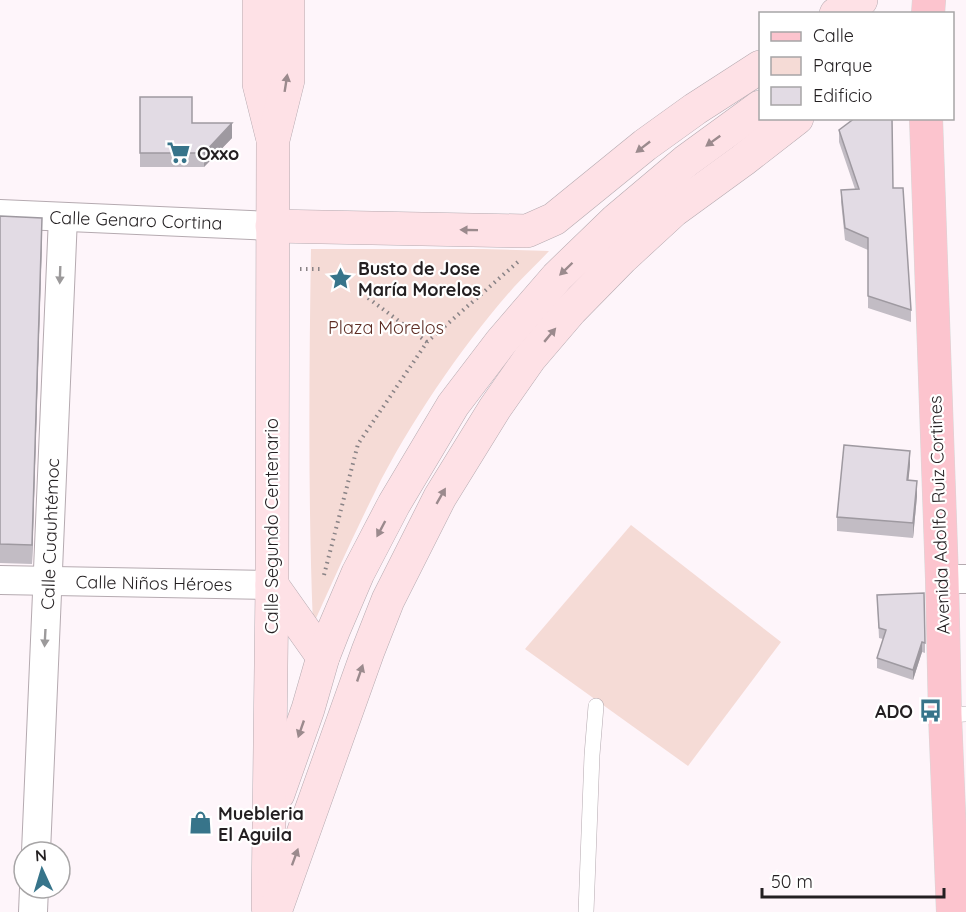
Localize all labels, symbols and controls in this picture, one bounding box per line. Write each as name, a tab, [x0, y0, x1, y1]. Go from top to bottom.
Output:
legend	[759, 12, 954, 120]
text: Calle	[813, 24, 854, 47]
text: Parque	[813, 54, 872, 77]
one-way arrow	[282, 74, 291, 93]
text: Edificio	[813, 84, 872, 107]
one-way arrow	[706, 135, 721, 147]
supermarket icon: Oxxo	[166, 140, 192, 166]
one-way arrow	[635, 141, 651, 153]
place label: Oxxo	[197, 142, 239, 165]
street label: Calle Genaro Cortina	[49, 205, 223, 235]
one-way arrow	[459, 225, 478, 234]
place label: Busto de Jose María Morelos	[358, 257, 481, 301]
one-way arrow	[559, 261, 573, 275]
place icon: Busto de Jose María Morelos	[327, 265, 353, 291]
one-way arrow	[56, 266, 65, 285]
park label: Plaza Morelos	[328, 316, 444, 339]
one-way arrow	[543, 328, 556, 343]
street label: Avenida Adolfo Ruiz Cortines	[923, 395, 955, 635]
street label: Calle Segundo Centenario	[260, 418, 283, 634]
street label: Calle Cuauhtémoc	[36, 458, 64, 610]
one-way arrow	[436, 487, 446, 504]
one-way arrow	[376, 521, 386, 538]
street label: Calle Niños Héroes	[76, 570, 232, 596]
one-way arrow	[41, 628, 50, 647]
one-way arrow	[356, 664, 366, 682]
bus stop icon: ADO	[918, 698, 944, 724]
place label: ADO	[875, 700, 913, 723]
one-way arrow	[295, 721, 305, 739]
place label: Muebleria El Aguila	[218, 802, 304, 846]
shop icon: Muebleria El Aguila	[187, 810, 213, 836]
north arrow	[12, 840, 72, 900]
text: N	[34, 845, 48, 865]
one-way arrow	[291, 848, 300, 866]
scale bar	[762, 861, 944, 899]
text: 50 m	[771, 870, 813, 893]

